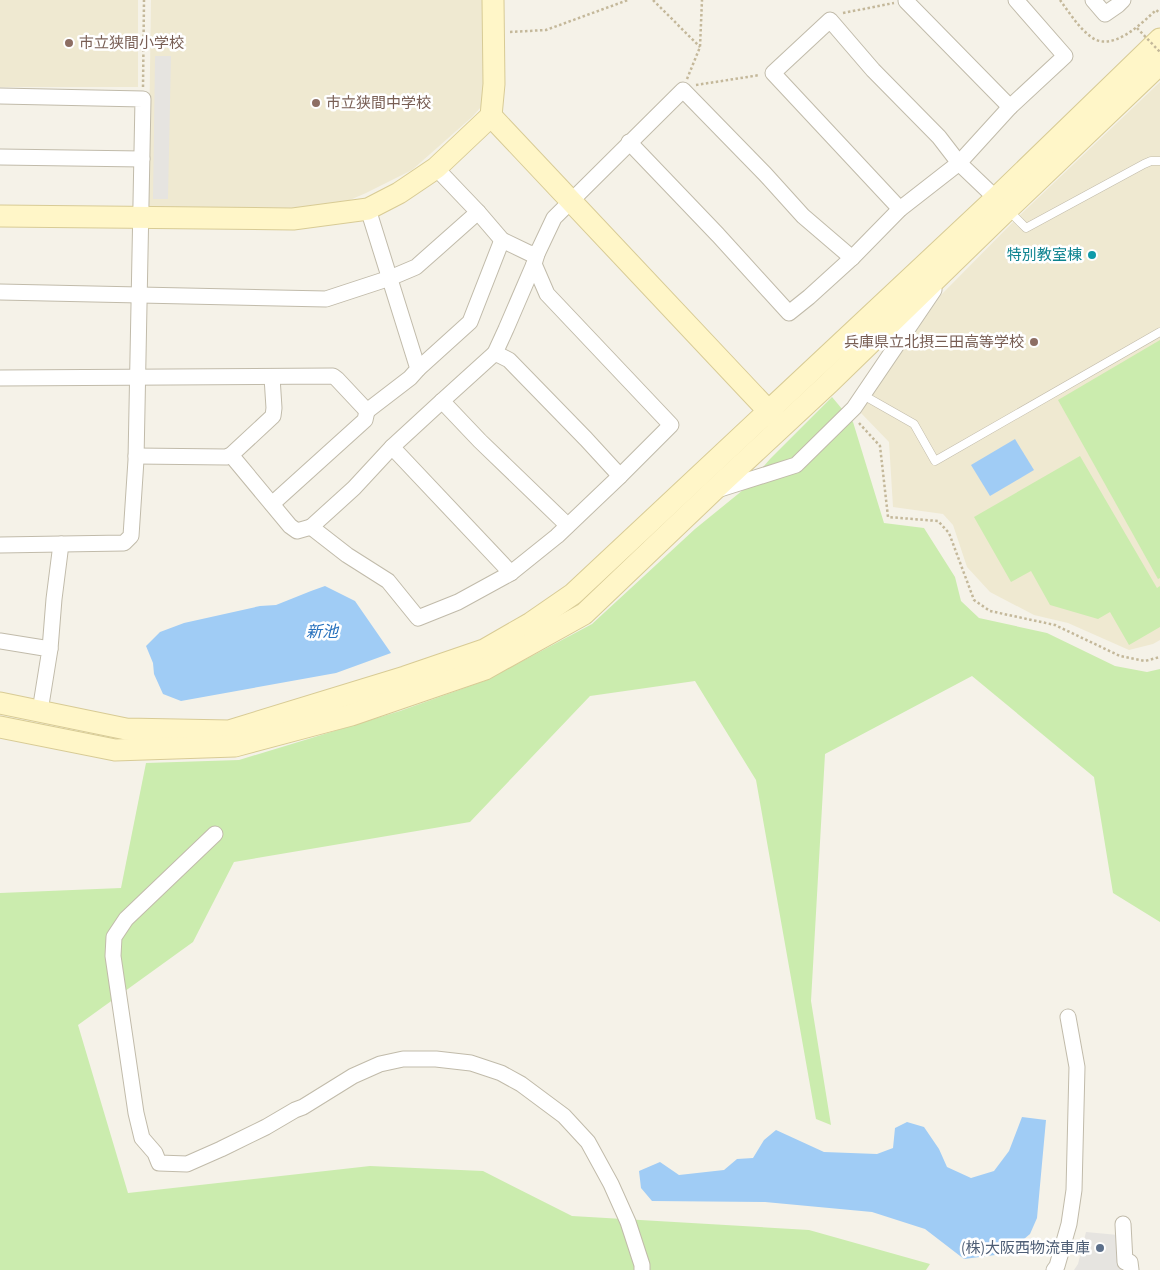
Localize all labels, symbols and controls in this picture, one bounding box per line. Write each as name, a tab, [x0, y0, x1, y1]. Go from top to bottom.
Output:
place label: 市立狭間小学校	[79, 33, 184, 54]
marker: 市立狭間小学校	[63, 37, 75, 49]
place label: 市立狭間中学校	[326, 93, 431, 114]
marker: 市立狭間中学校	[310, 97, 322, 109]
place label: 特別教室棟	[1007, 245, 1082, 266]
marker: 特別教室棟	[1086, 249, 1098, 261]
place label: 兵庫県立北摂三田高等学校	[844, 332, 1024, 353]
marker: 兵庫県立北摂三田高等学校	[1028, 336, 1040, 348]
water label: 新池	[306, 621, 340, 643]
place label: (株)大阪西物流車庫	[961, 1238, 1090, 1259]
marker: (株)大阪西物流車庫	[1094, 1242, 1106, 1254]

